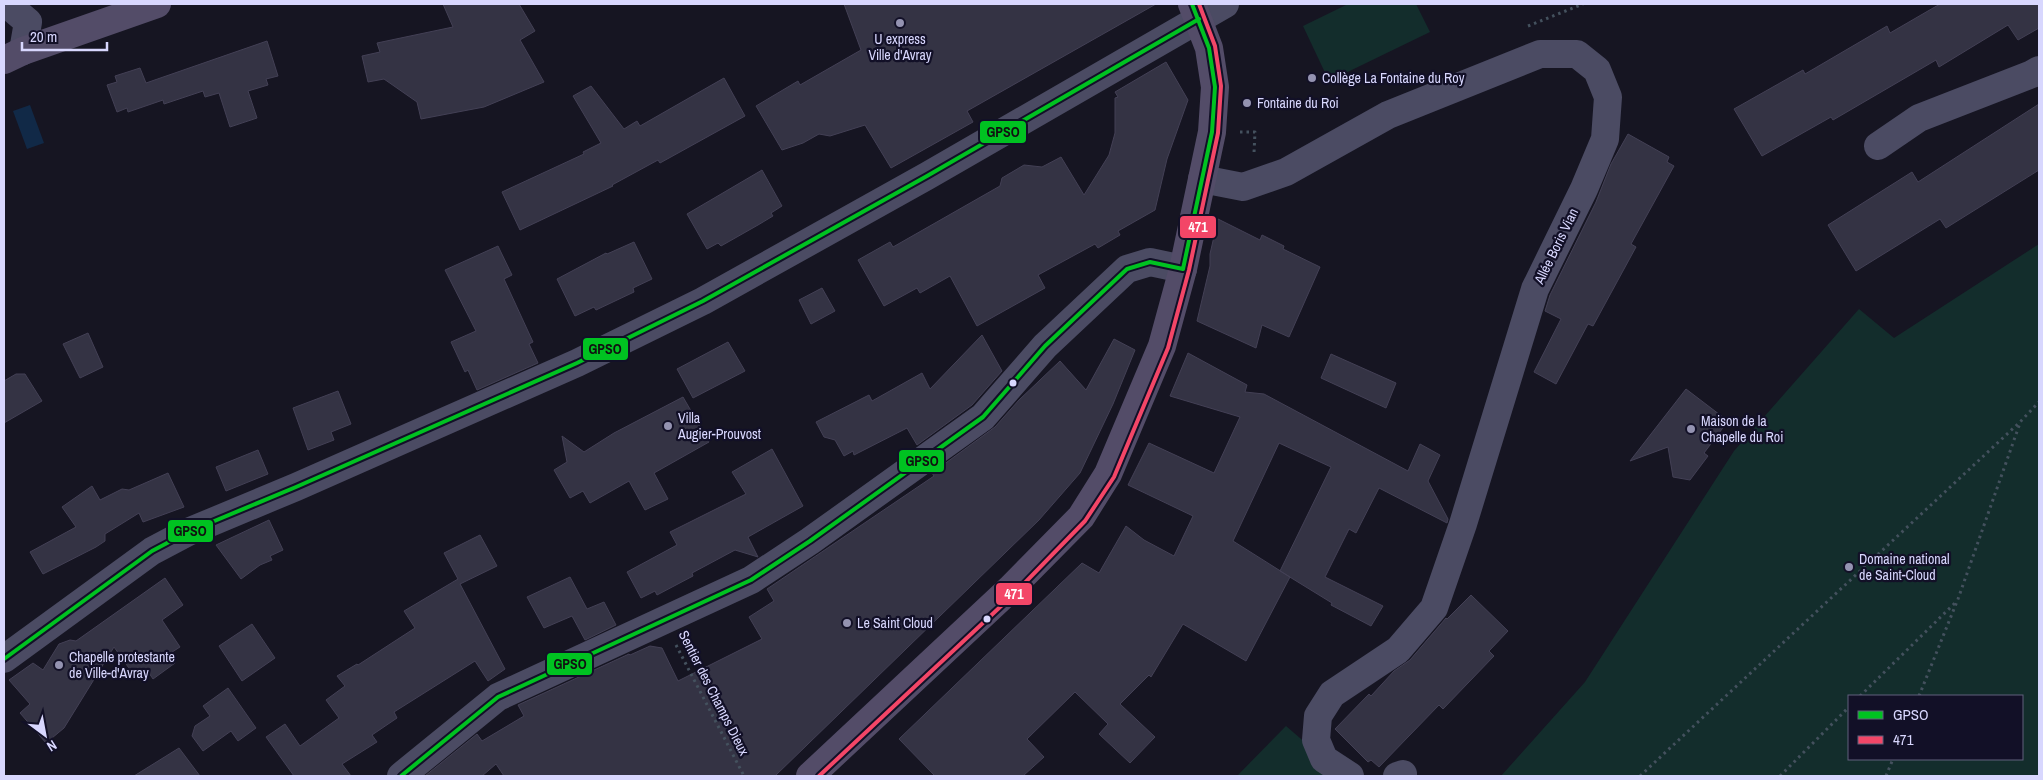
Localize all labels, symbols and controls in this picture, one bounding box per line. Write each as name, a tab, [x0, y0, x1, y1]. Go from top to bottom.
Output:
marker: U express Ville d'Avray	[894, 17, 906, 29]
scale bar	[22, 20, 108, 52]
text: 20 m	[30, 26, 57, 47]
place label: U express Ville d'Avray	[868, 30, 932, 64]
place label: Collège La Fontaine du Roy	[1322, 69, 1465, 87]
marker: Collège La Fontaine du Roy	[1306, 72, 1318, 84]
place label: Fontaine du Roi	[1257, 94, 1339, 112]
marker: Fontaine du Roi	[1241, 97, 1253, 109]
line badge: GPSO	[979, 120, 1027, 144]
text: GPSO	[986, 123, 1020, 141]
street label: Allée Boris Vian	[1529, 205, 1582, 288]
line badge: 471	[1179, 215, 1217, 239]
text: 471	[1188, 218, 1208, 236]
line badge: GPSO	[582, 337, 629, 361]
text: GPSO	[588, 340, 622, 358]
unlabelled marker	[1008, 378, 1018, 388]
place label: Villa Augier-Prouvost	[677, 409, 761, 443]
place label: Maison de la Chapelle du Roi	[1701, 412, 1783, 446]
marker: Villa Augier-Prouvost	[662, 420, 674, 432]
marker: Maison de la Chapelle du Roi	[1685, 423, 1697, 435]
line badge: GPSO	[898, 449, 945, 473]
text: GPSO	[905, 452, 939, 470]
line badge: GPSO	[167, 519, 214, 543]
text: GPSO	[173, 522, 207, 540]
place label: Domaine national de Saint-Cloud	[1859, 550, 1950, 584]
marker: Domaine national de Saint-Cloud	[1843, 561, 1855, 573]
line badge: 471	[995, 582, 1033, 606]
text: 471	[1004, 585, 1024, 603]
place label: Le Saint Cloud	[857, 614, 933, 632]
unlabelled marker	[982, 614, 992, 624]
marker: Le Saint Cloud	[841, 617, 853, 629]
street label: Sentier des Champs Dieux	[675, 628, 753, 759]
place label: Chapelle protestante de Ville-d'Avray	[69, 648, 175, 682]
line badge: GPSO	[546, 652, 593, 676]
text: GPSO	[553, 655, 587, 673]
marker: Chapelle protestante de Ville-d'Avray	[53, 659, 65, 671]
legend	[1848, 695, 2023, 760]
text: GPSO	[1893, 704, 1929, 725]
north arrow	[20, 710, 70, 760]
text: 471	[1893, 729, 1914, 750]
text: N	[44, 736, 60, 756]

